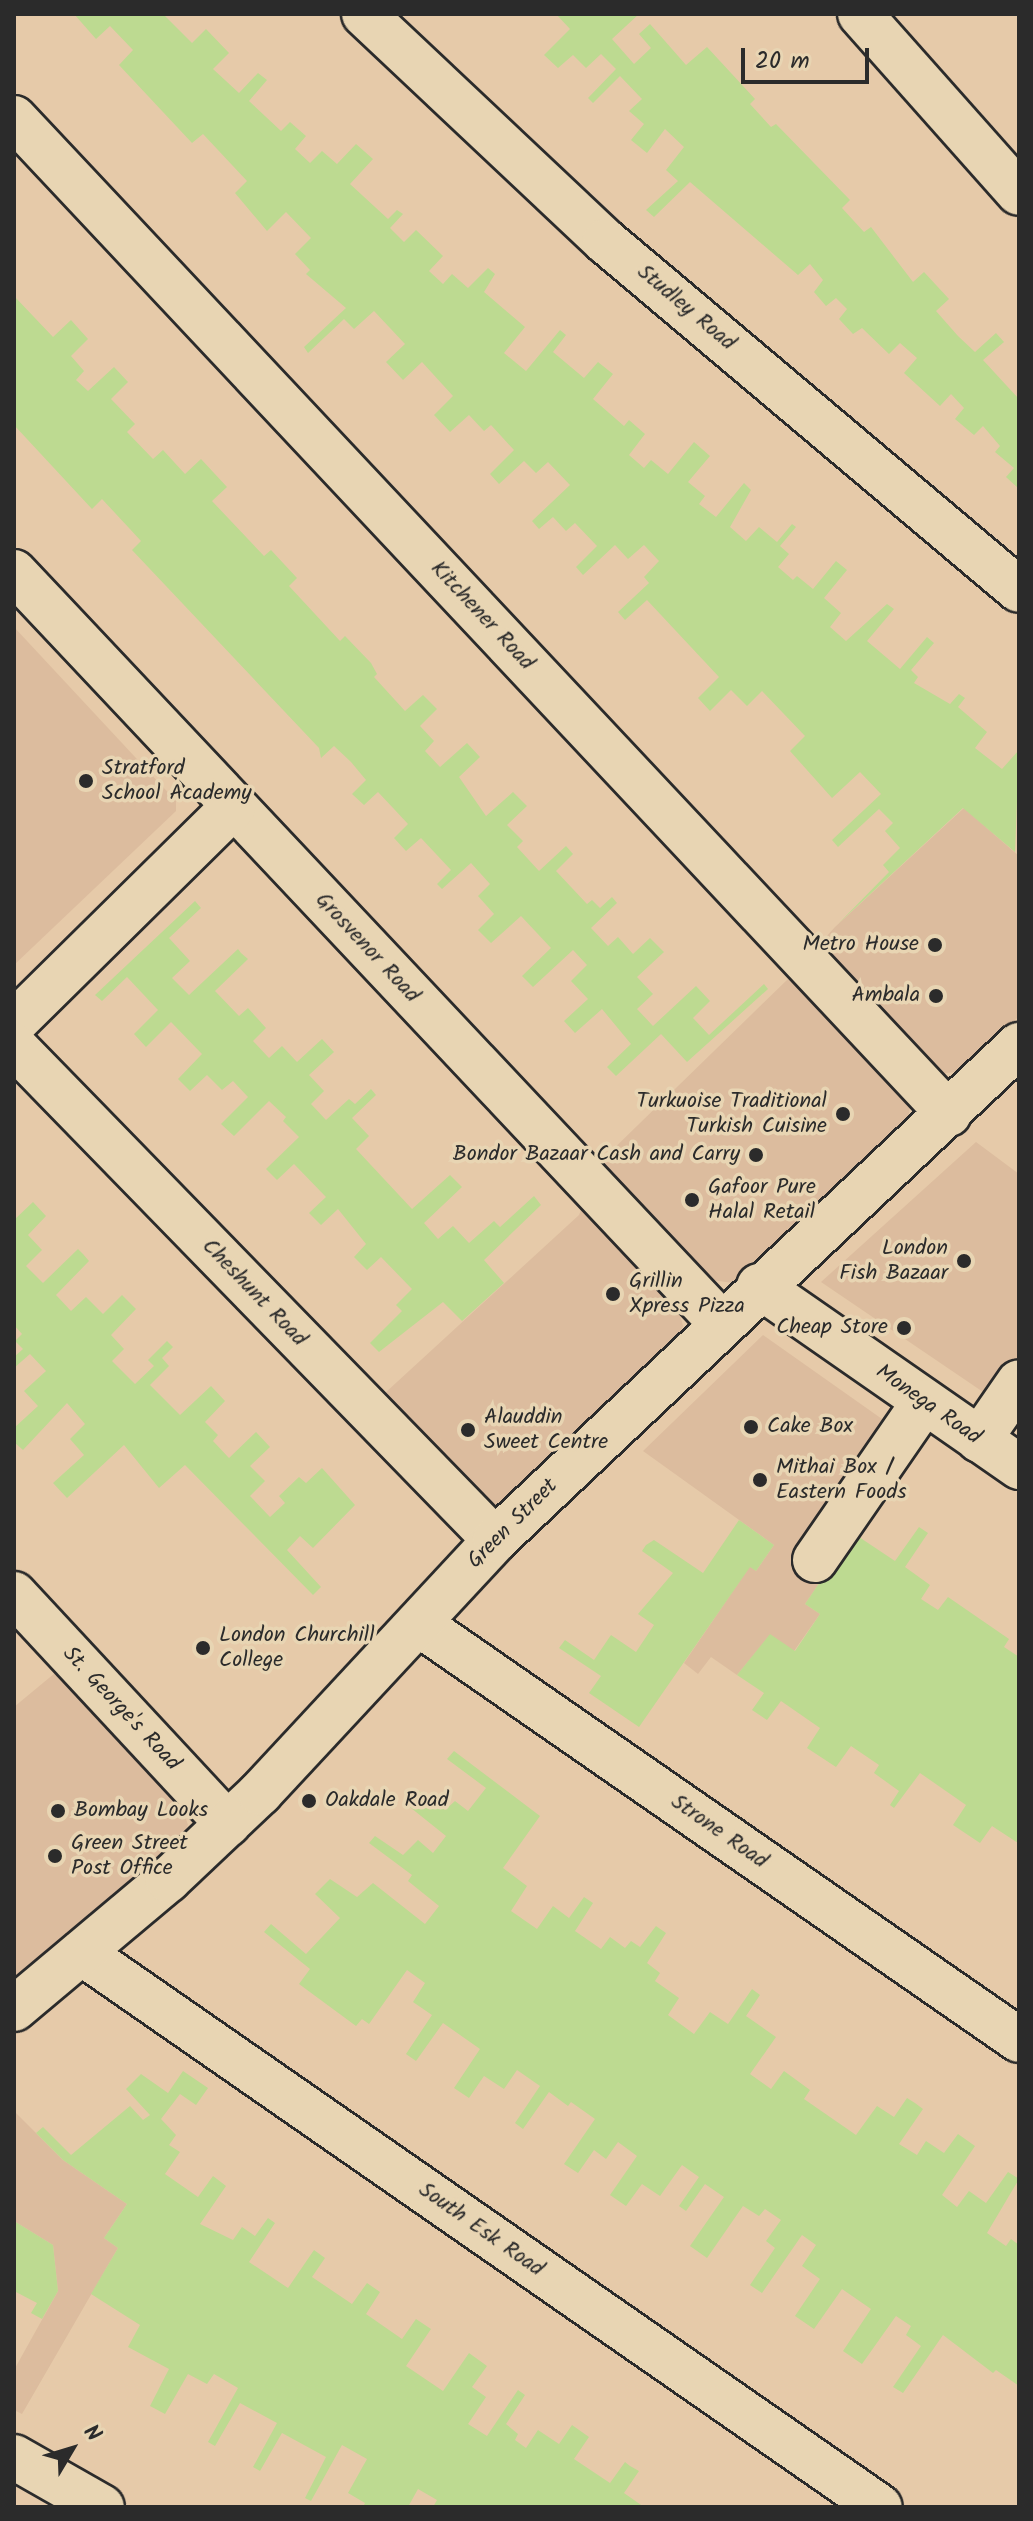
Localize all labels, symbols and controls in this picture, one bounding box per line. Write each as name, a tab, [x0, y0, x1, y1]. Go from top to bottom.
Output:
scale bar	[745, 32, 873, 82]
text: 20 m	[755, 42, 810, 81]
street label: Studley Road	[631, 259, 741, 357]
street label: Kitchener Road	[425, 556, 539, 676]
place label: Stratford School Academy	[102, 755, 252, 806]
marker: Stratford School Academy	[77, 772, 95, 790]
street label: Grosvenor Road	[309, 887, 425, 1009]
place label: Metro House	[803, 932, 919, 958]
marker: Metro House	[926, 936, 944, 954]
place label: Ambala	[852, 983, 920, 1009]
marker: Ambala	[927, 987, 945, 1005]
place label: Turkuoise Traditional Turkish Cuisine	[636, 1088, 827, 1140]
marker: Turkuoise Traditional Turkish Cuisine	[834, 1105, 852, 1123]
place label: Bondor Bazaar Cash and Carry	[453, 1142, 740, 1168]
marker: Bondor Bazaar Cash and Carry	[747, 1146, 765, 1164]
place label: Gafoor Pure Halal Retail	[708, 1174, 816, 1226]
marker: Gafoor Pure Halal Retail	[683, 1191, 701, 1209]
street label: Cheshunt Road	[196, 1234, 312, 1352]
place label: London Fish Bazaar	[839, 1235, 948, 1286]
marker: London Fish Bazaar	[955, 1252, 973, 1270]
place label: Grillin Xpress Pizza	[629, 1268, 745, 1320]
marker: Grillin Xpress Pizza	[604, 1285, 622, 1303]
place label: Cheap Store	[776, 1315, 888, 1341]
marker: Cheap Store	[895, 1319, 913, 1337]
street label: Monega Road	[870, 1359, 986, 1451]
place label: Alauddin Sweet Centre	[484, 1404, 608, 1456]
place label: Cake Box	[767, 1414, 853, 1440]
marker: Cake Box	[742, 1418, 760, 1436]
marker: Alauddin Sweet Centre	[459, 1421, 477, 1439]
place label: Mithai Box / Eastern Foods	[776, 1454, 907, 1506]
marker: Mithai Box / Eastern Foods	[751, 1471, 769, 1489]
street label: Green Street	[462, 1473, 564, 1575]
place label: London Churchill College	[219, 1622, 375, 1674]
marker: London Churchill College	[194, 1639, 212, 1657]
street label: St. George's Road	[57, 1641, 185, 1777]
place label: Oakdale Road	[325, 1788, 449, 1814]
street label: Strone Road	[666, 1789, 772, 1875]
marker: Oakdale Road	[300, 1792, 318, 1810]
place label: Bombay Looks	[74, 1798, 208, 1824]
marker: Bombay Looks	[49, 1802, 67, 1820]
place label: Green Street Post Office	[71, 1830, 188, 1882]
marker: Green Street Post Office	[46, 1847, 64, 1865]
street label: South Esk Road	[413, 2177, 549, 2283]
north arrow	[32, 2409, 112, 2489]
text: N	[73, 2418, 109, 2450]

